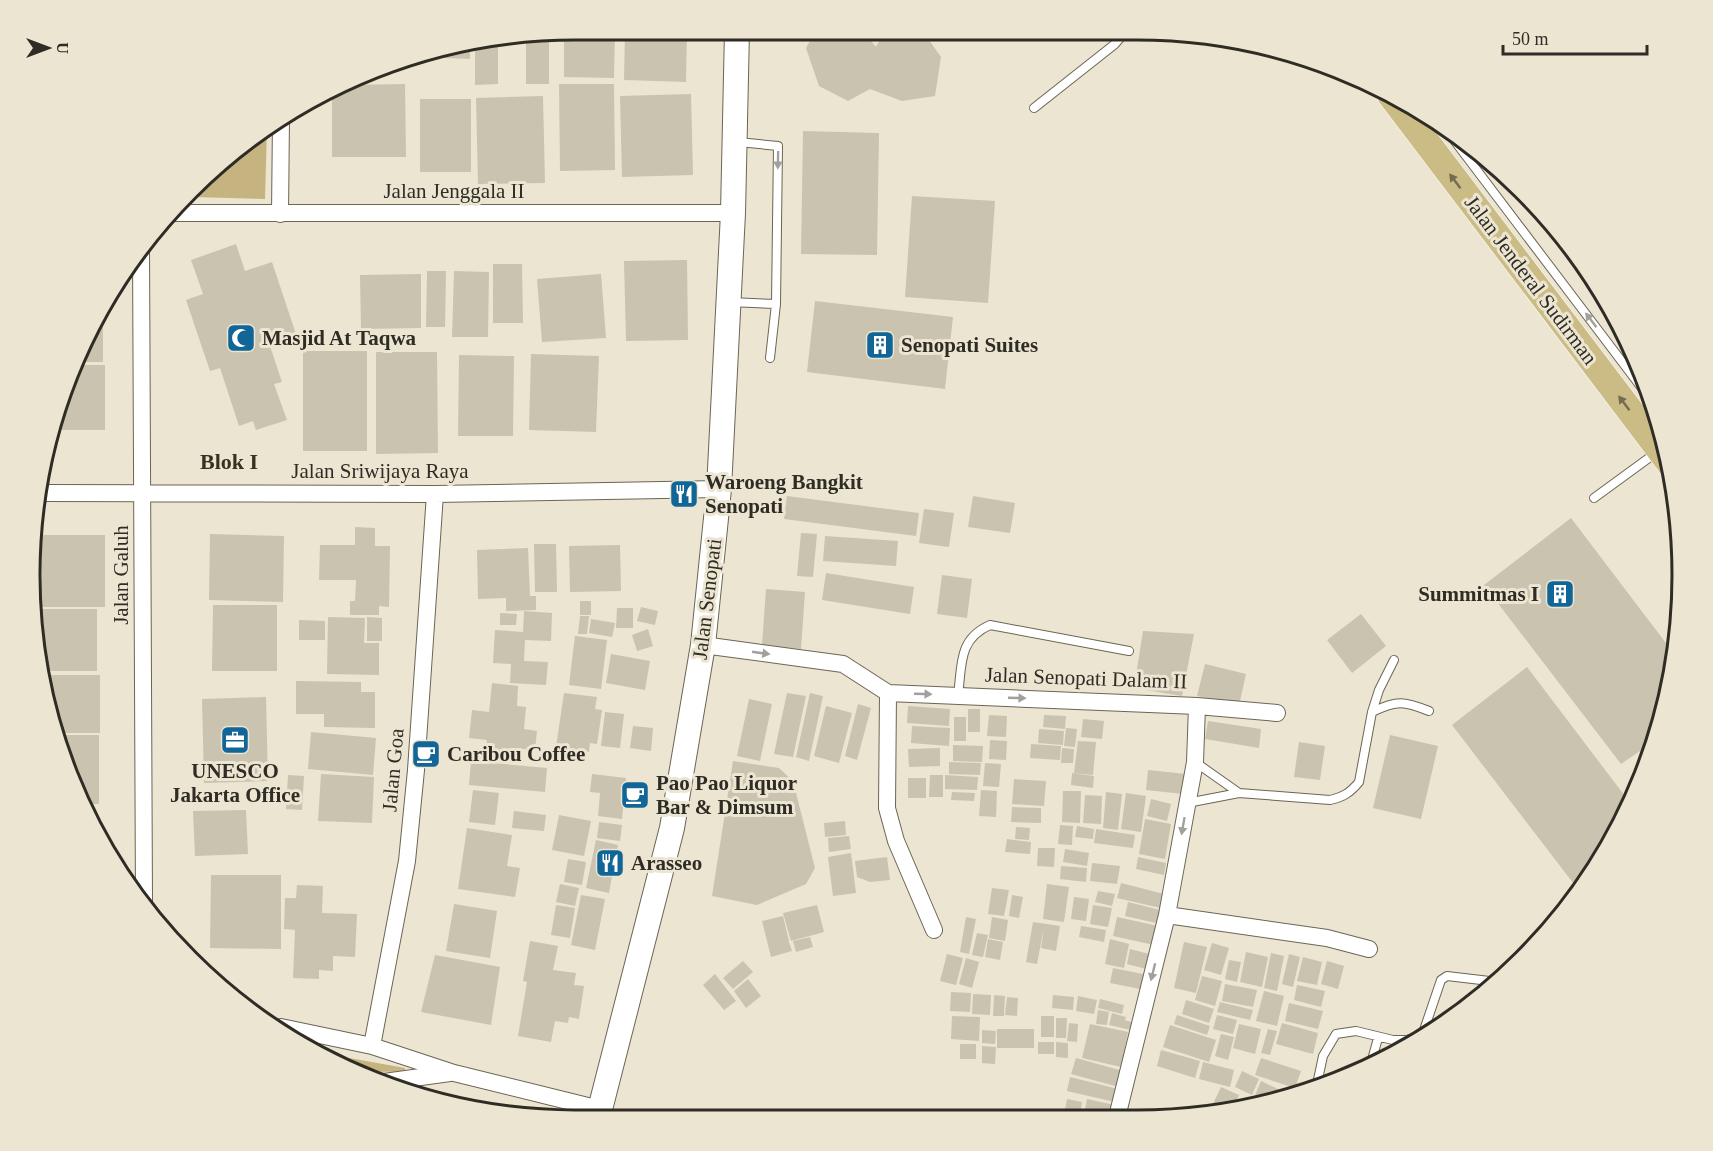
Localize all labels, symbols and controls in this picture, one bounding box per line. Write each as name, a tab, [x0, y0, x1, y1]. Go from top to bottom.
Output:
north arrow	[18, 18, 78, 78]
scale bar	[1503, 18, 1647, 56]
text: 50 m	[1512, 29, 1549, 49]
text: U	[54, 42, 71, 54]
one-way arrow	[773, 151, 783, 170]
one-way arrow	[1450, 173, 1462, 188]
street label: Jalan Jenggala II	[383, 179, 525, 203]
street label: Jalan Jenderal Sudirman	[1460, 191, 1603, 370]
one-way arrow	[1585, 312, 1597, 327]
mosque icon: Masjid At Taqwa	[225, 322, 257, 354]
place label: Masjid At Taqwa	[262, 326, 417, 350]
building icon: Senopati Suites	[864, 329, 896, 361]
place label: Senopati Suites	[901, 333, 1038, 357]
one-way arrow	[1618, 395, 1630, 411]
district label: Blok I	[200, 449, 258, 474]
street label: Jalan Sriwijaya Raya	[291, 459, 469, 483]
place label: Waroeng Bangkit Senopati	[705, 470, 863, 518]
restaurant icon: Waroeng Bangkit Senopati	[668, 478, 700, 510]
street label: Jalan Galuh	[109, 525, 133, 625]
street label: Jalan Senopati	[688, 537, 726, 661]
building icon: Summitmas I	[1544, 578, 1576, 610]
place label: Summitmas I	[1418, 582, 1539, 606]
one-way arrow	[751, 649, 770, 658]
street label: Jalan Senopati Dalam II	[984, 662, 1188, 694]
one-way arrow	[914, 690, 933, 699]
one-way arrow	[1007, 693, 1026, 703]
office icon: UNESCO Jakarta Office	[219, 724, 251, 756]
street label: Jalan Goa	[377, 727, 409, 813]
cafe icon: Caribou Coffee	[410, 738, 442, 770]
place label: Caribou Coffee	[447, 742, 585, 766]
place label: UNESCO Jakarta Office	[170, 759, 300, 807]
place label: Pao Pao Liquor Bar & Dimsum	[656, 771, 797, 819]
cafe icon: Pao Pao Liquor Bar & Dimsum	[619, 779, 651, 811]
one-way arrow	[1178, 817, 1187, 836]
restaurant icon: Arasseo	[594, 847, 626, 879]
place label: Arasseo	[631, 851, 702, 875]
one-way arrow	[1147, 963, 1157, 981]

